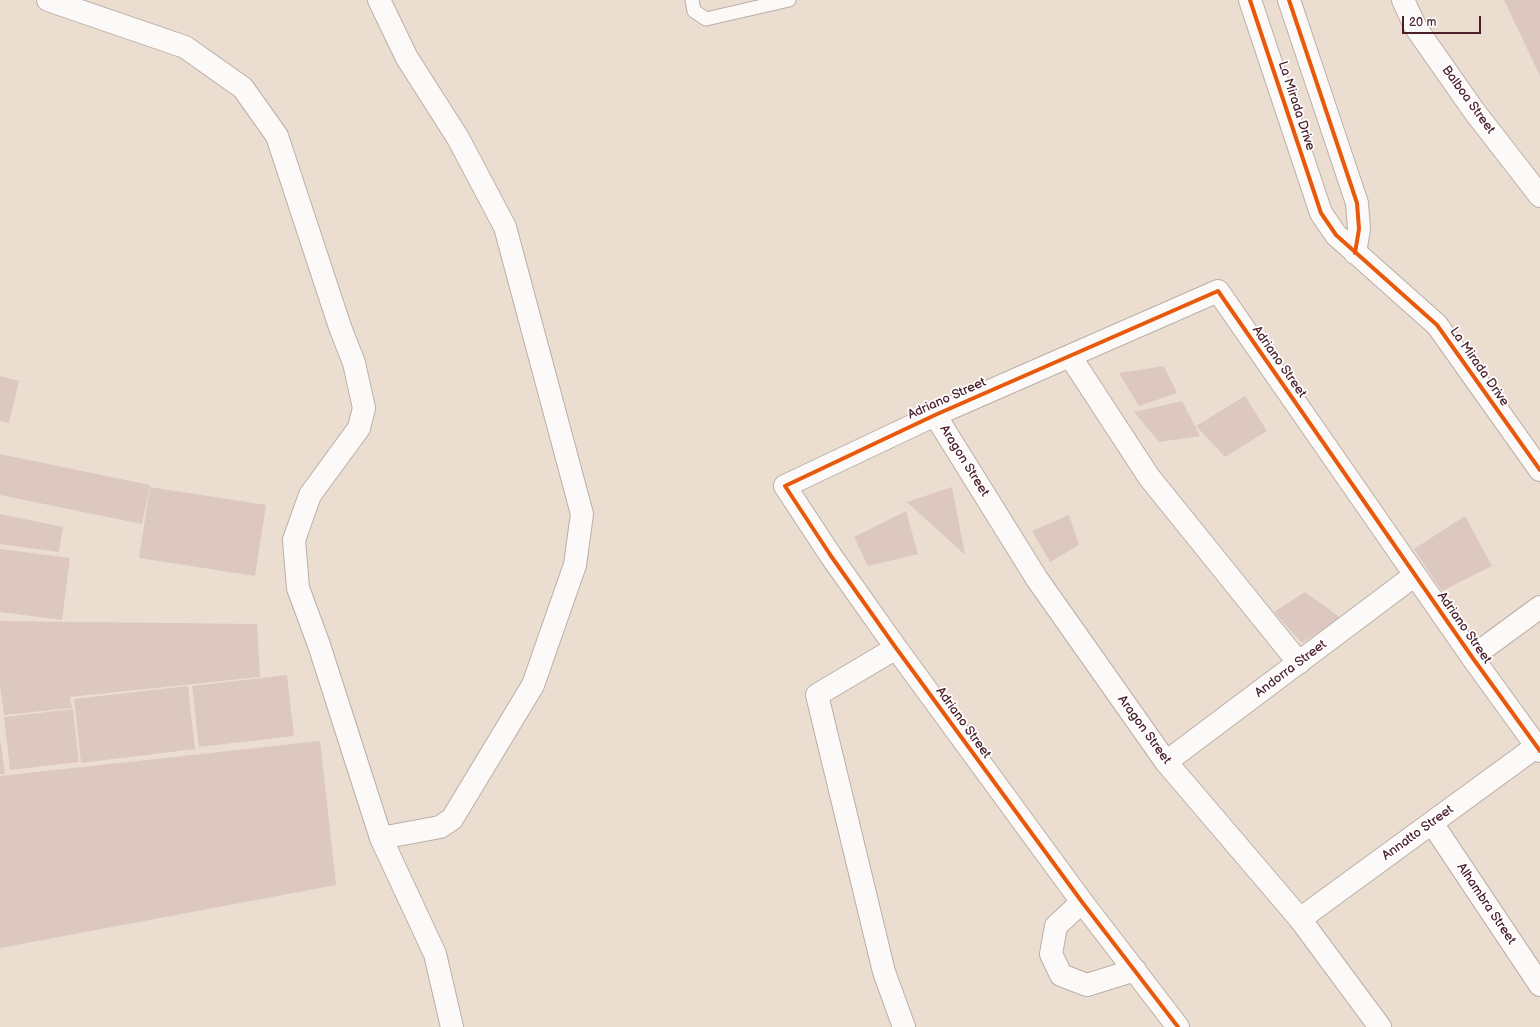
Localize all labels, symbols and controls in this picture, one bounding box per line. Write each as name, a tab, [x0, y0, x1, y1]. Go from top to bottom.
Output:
scale bar	[1404, 8, 1483, 34]
text: 20 m	[1409, 15, 1436, 30]
street label: La Mirada Drive	[1274, 59, 1318, 153]
street label: Balboa Street	[1438, 63, 1498, 137]
street label: Adriano Street	[1248, 323, 1310, 401]
street label: La Mirada Drive	[1446, 324, 1512, 410]
street label: Adriano Street	[905, 375, 989, 423]
street label: Aragon Street	[936, 422, 992, 500]
street label: Adriano Street	[1433, 589, 1495, 667]
street label: Andorra Street	[1252, 637, 1330, 701]
street label: Adriano Street	[932, 684, 994, 762]
street label: Aragon Street	[1114, 693, 1174, 767]
street label: Annatto Street	[1379, 802, 1457, 864]
street label: Alhambra Street	[1453, 860, 1519, 948]

